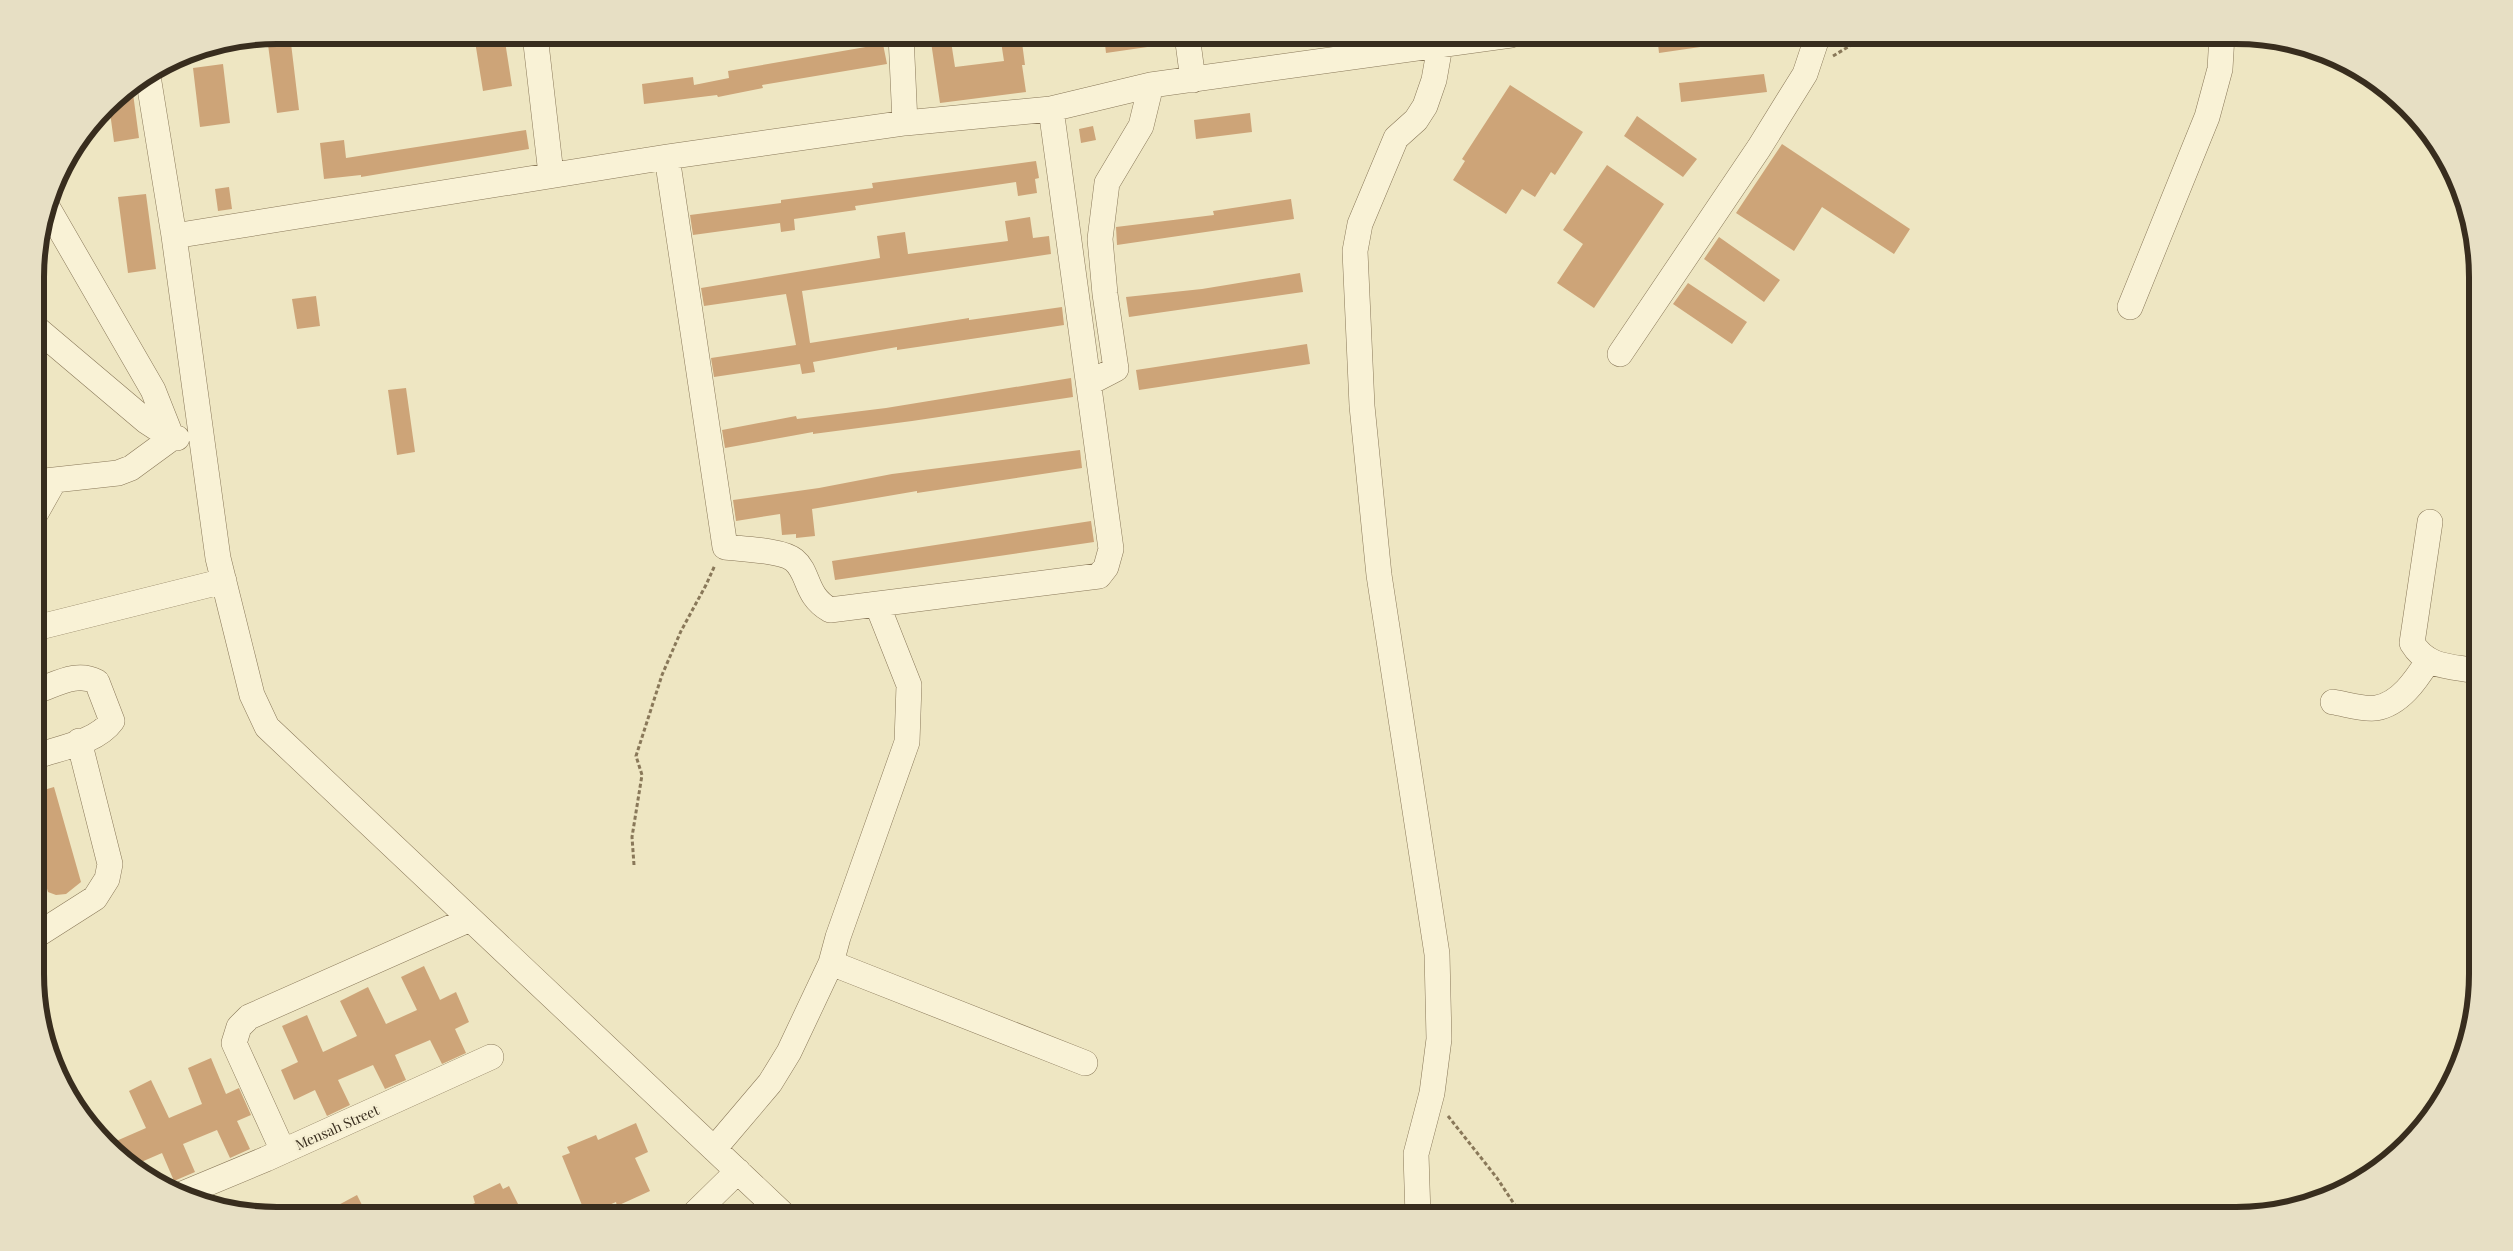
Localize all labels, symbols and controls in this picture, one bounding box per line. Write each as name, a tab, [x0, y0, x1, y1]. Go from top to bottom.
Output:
street label: Mensah Street	[292, 1100, 383, 1154]

